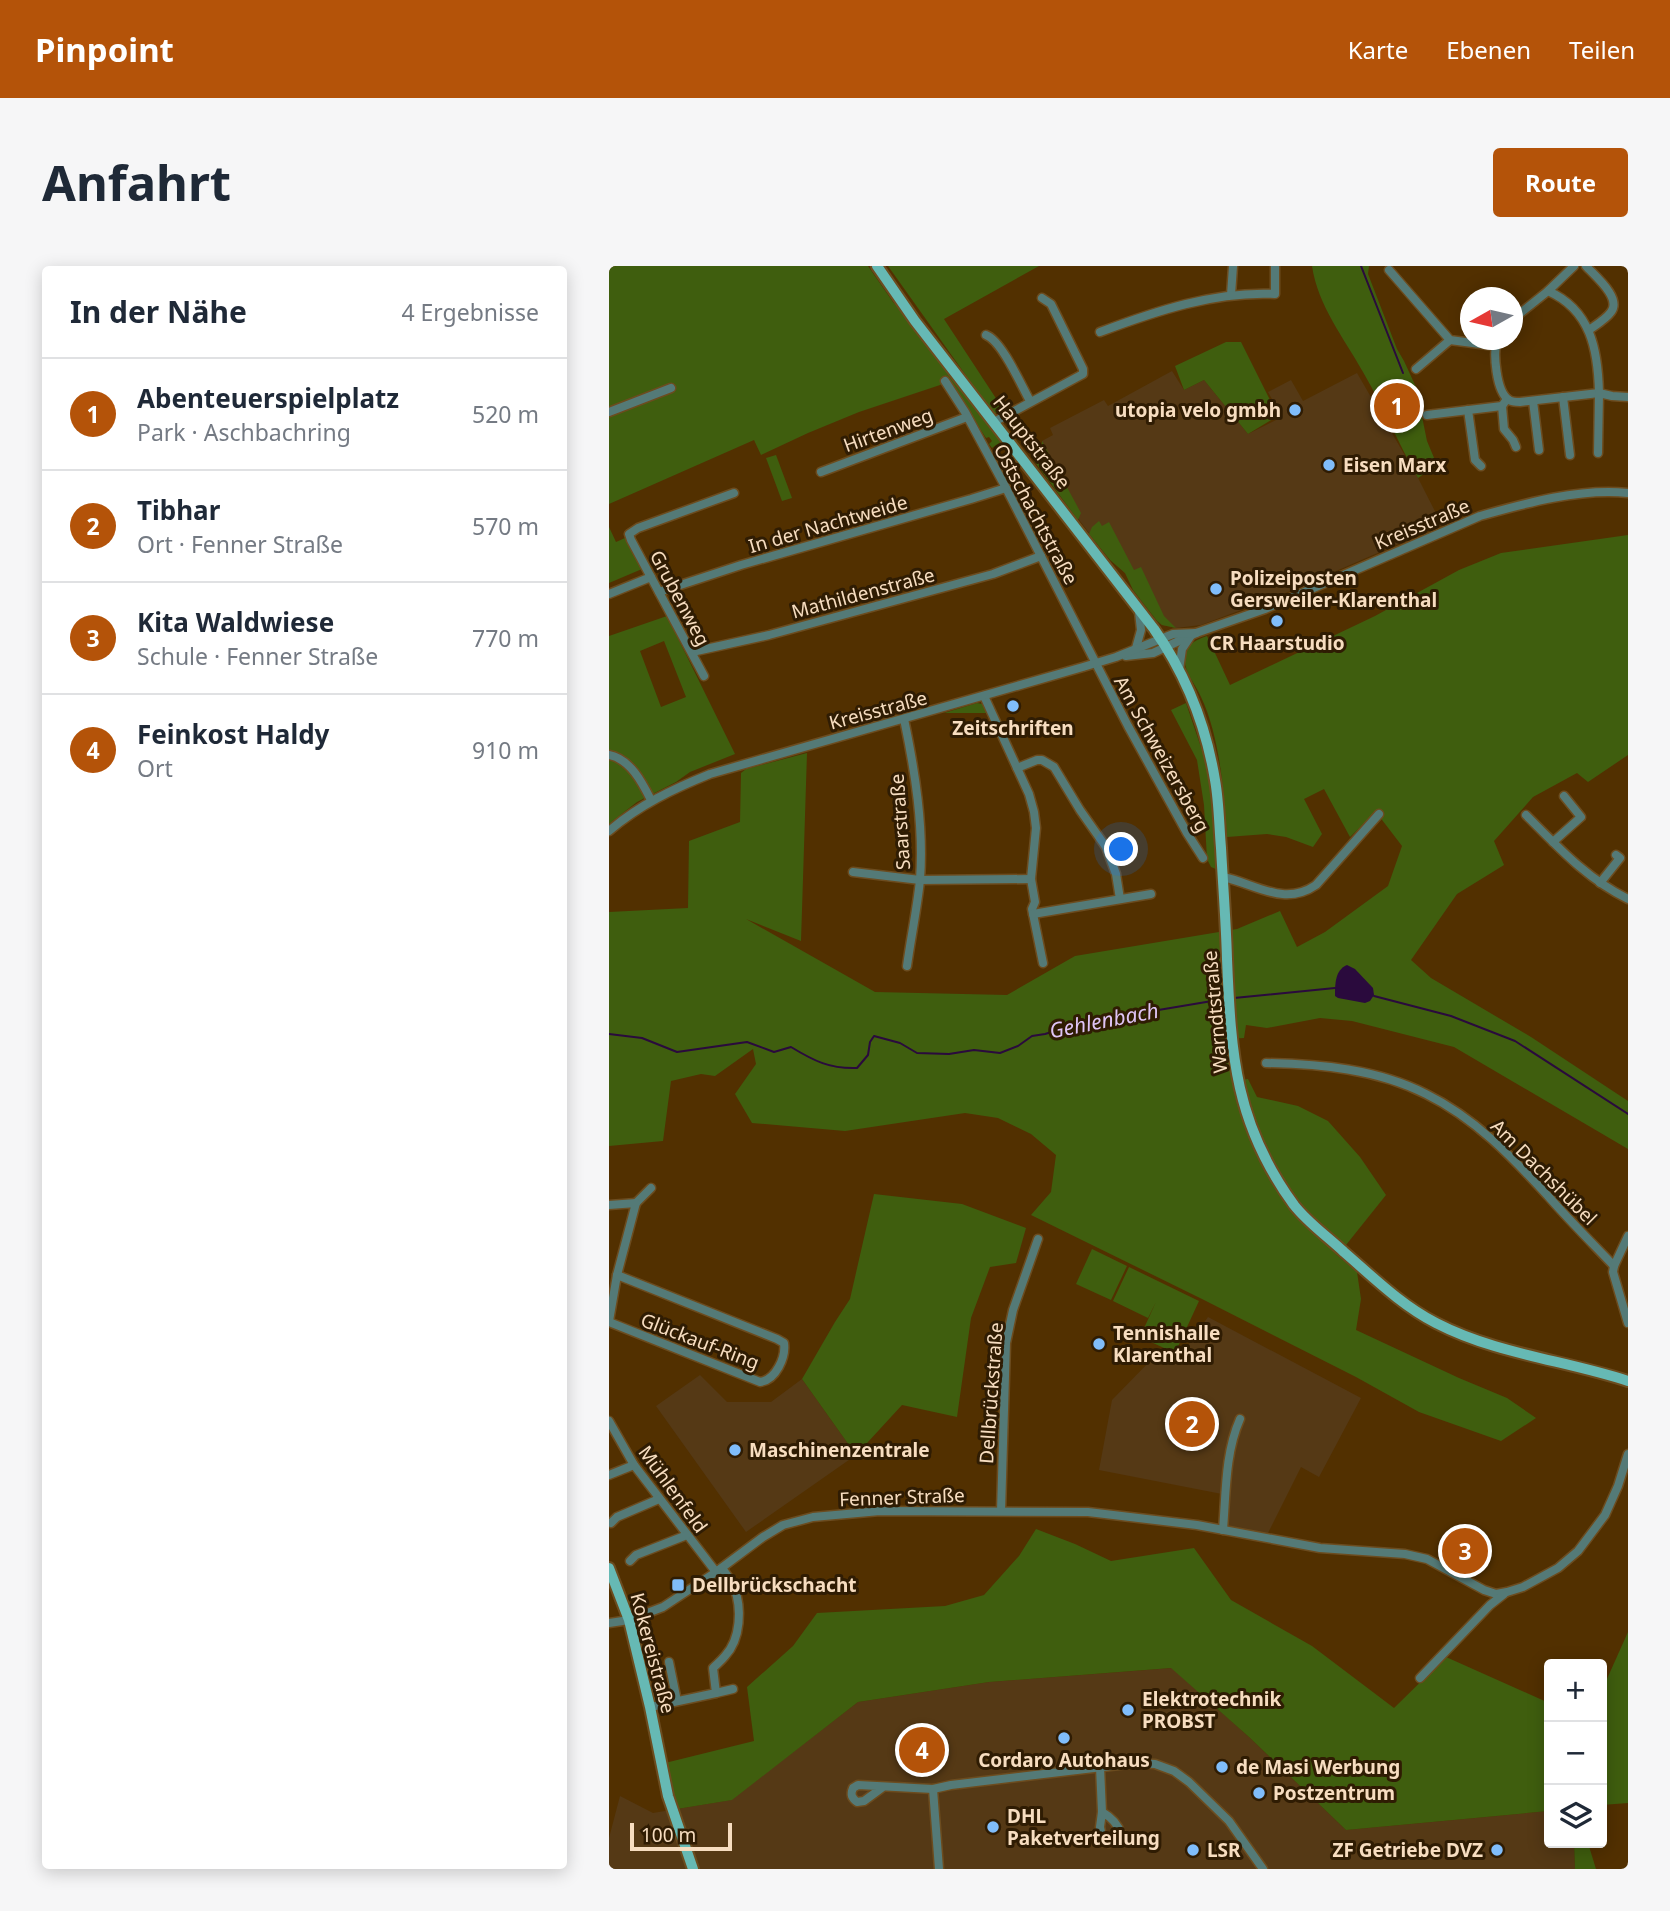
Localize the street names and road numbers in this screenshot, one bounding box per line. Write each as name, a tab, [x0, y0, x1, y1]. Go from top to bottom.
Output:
street label: Hauptstraße	[987, 390, 1077, 494]
street label: Hirtenweg	[840, 402, 936, 458]
street label: Ostschachtstraße	[988, 439, 1084, 589]
street label: In der Nachtweide	[746, 489, 910, 559]
street label: Kreisstraße	[1371, 492, 1473, 556]
street label: Grubenweg	[644, 546, 716, 650]
street label: Mathildenstraße	[789, 561, 937, 625]
street label: Am Schweizersberg	[1108, 671, 1216, 837]
street label: Kreisstraße	[826, 684, 930, 736]
street label: Saarstraße	[884, 773, 916, 871]
street label: Warndtstraße	[1197, 950, 1233, 1074]
street label: Am Dachshübel	[1485, 1113, 1603, 1231]
street label: Glückauf-Ring	[637, 1306, 763, 1376]
street label: Dellbrückstraße	[973, 1321, 1009, 1465]
street label: Mühlenfeld	[633, 1440, 713, 1538]
street label: Fenner Straße	[839, 1482, 965, 1512]
street label: Kokereistraße	[624, 1590, 682, 1716]

